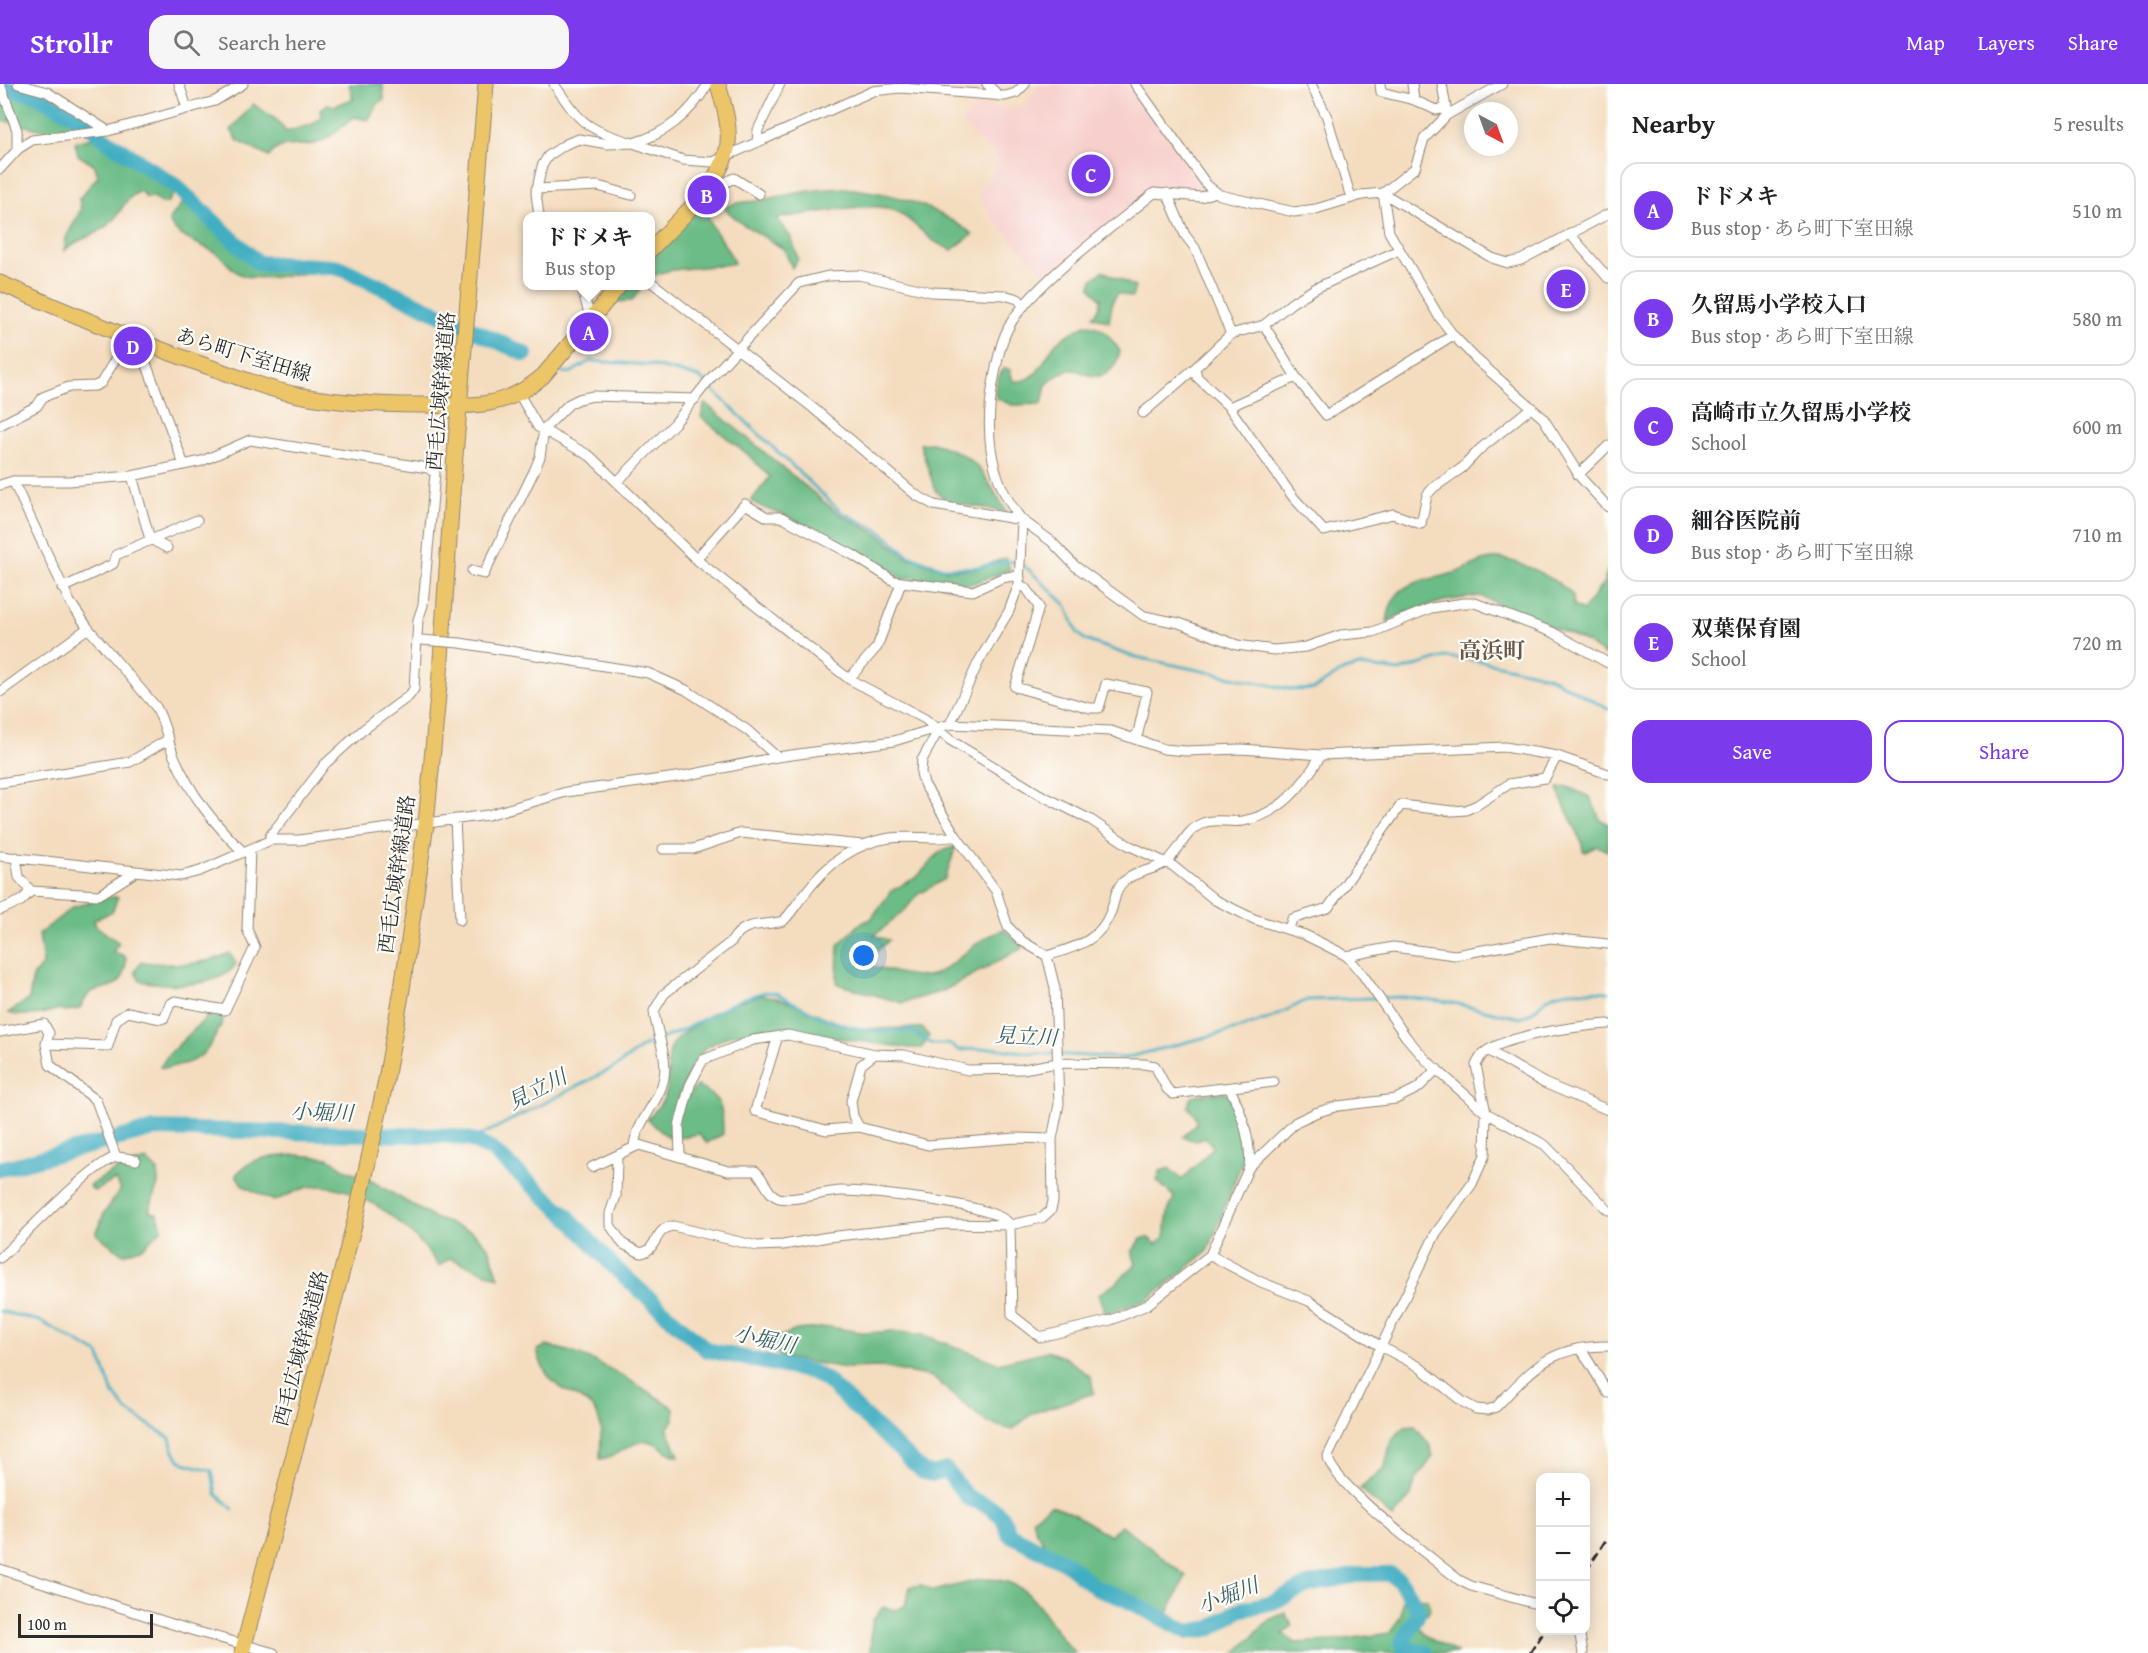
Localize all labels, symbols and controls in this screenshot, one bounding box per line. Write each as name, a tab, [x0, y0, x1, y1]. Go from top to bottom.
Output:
search box	[149, 15, 569, 69]
text: Strollr	[30, 22, 113, 63]
icon: search	[170, 26, 203, 59]
text: Search here	[218, 26, 326, 58]
text: Map	[1906, 27, 1945, 58]
text: Layers	[1978, 27, 2035, 58]
text: Share	[2068, 27, 2118, 58]
north arrow	[1464, 102, 1518, 156]
text: Nearby	[1632, 104, 1715, 143]
text: 5 results	[2053, 109, 2124, 138]
pin: C	[1072, 152, 1110, 196]
pin: B	[688, 172, 726, 218]
text: ドドメキ	[1691, 180, 1779, 212]
text: A	[1647, 196, 1660, 225]
text: 510 m	[2072, 196, 2122, 225]
popup	[523, 212, 655, 290]
text: Bus stop · あら町下室田線	[1691, 213, 1914, 242]
text: ドドメキ	[545, 221, 633, 253]
text: Bus stop	[545, 253, 616, 282]
pin: E	[1546, 266, 1586, 312]
text: 久留馬小学校入口	[1691, 288, 1867, 320]
text: B	[1647, 304, 1660, 333]
text: 580 m	[2072, 304, 2122, 333]
street label: 西毛広域幹線道路	[419, 310, 461, 472]
pin: A	[570, 310, 608, 354]
street label: あら町下室田線	[173, 320, 315, 388]
text: Bus stop · あら町下室田線	[1691, 321, 1914, 350]
pin: D	[114, 324, 152, 368]
text: 高崎市立久留馬小学校	[1691, 396, 1911, 428]
text: C	[1648, 412, 1659, 441]
text: 600 m	[2072, 412, 2122, 441]
text: School	[1691, 428, 1747, 457]
text: 細谷医院前	[1691, 504, 1801, 536]
text: D	[1647, 520, 1660, 549]
text: 710 m	[2072, 520, 2122, 549]
text: Bus stop · あら町下室田線	[1691, 537, 1914, 566]
text: 双葉保育園	[1691, 612, 1801, 644]
text: E	[1648, 628, 1659, 657]
text: 720 m	[2072, 628, 2122, 657]
district label: 高浜町	[1459, 634, 1525, 666]
text: School	[1691, 644, 1747, 673]
button: Save	[1632, 720, 1872, 783]
button: Share	[1884, 720, 2124, 783]
street label: 西毛広域幹線道路	[371, 793, 421, 955]
your location	[849, 941, 878, 970]
water label: 見立川	[994, 1019, 1060, 1053]
water label: 見立川	[502, 1060, 574, 1117]
water label: 小堀川	[290, 1095, 356, 1129]
street label: 西毛広域幹線道路	[265, 1267, 335, 1429]
water label: 小堀川	[731, 1317, 801, 1361]
map controls	[1536, 1473, 1590, 1635]
button: +	[1536, 1473, 1590, 1527]
button: −	[1536, 1527, 1590, 1581]
water label: 小堀川	[1193, 1569, 1265, 1621]
button: locate	[1536, 1581, 1590, 1635]
scale bar	[18, 1611, 153, 1638]
text: 100 m	[27, 1612, 67, 1636]

